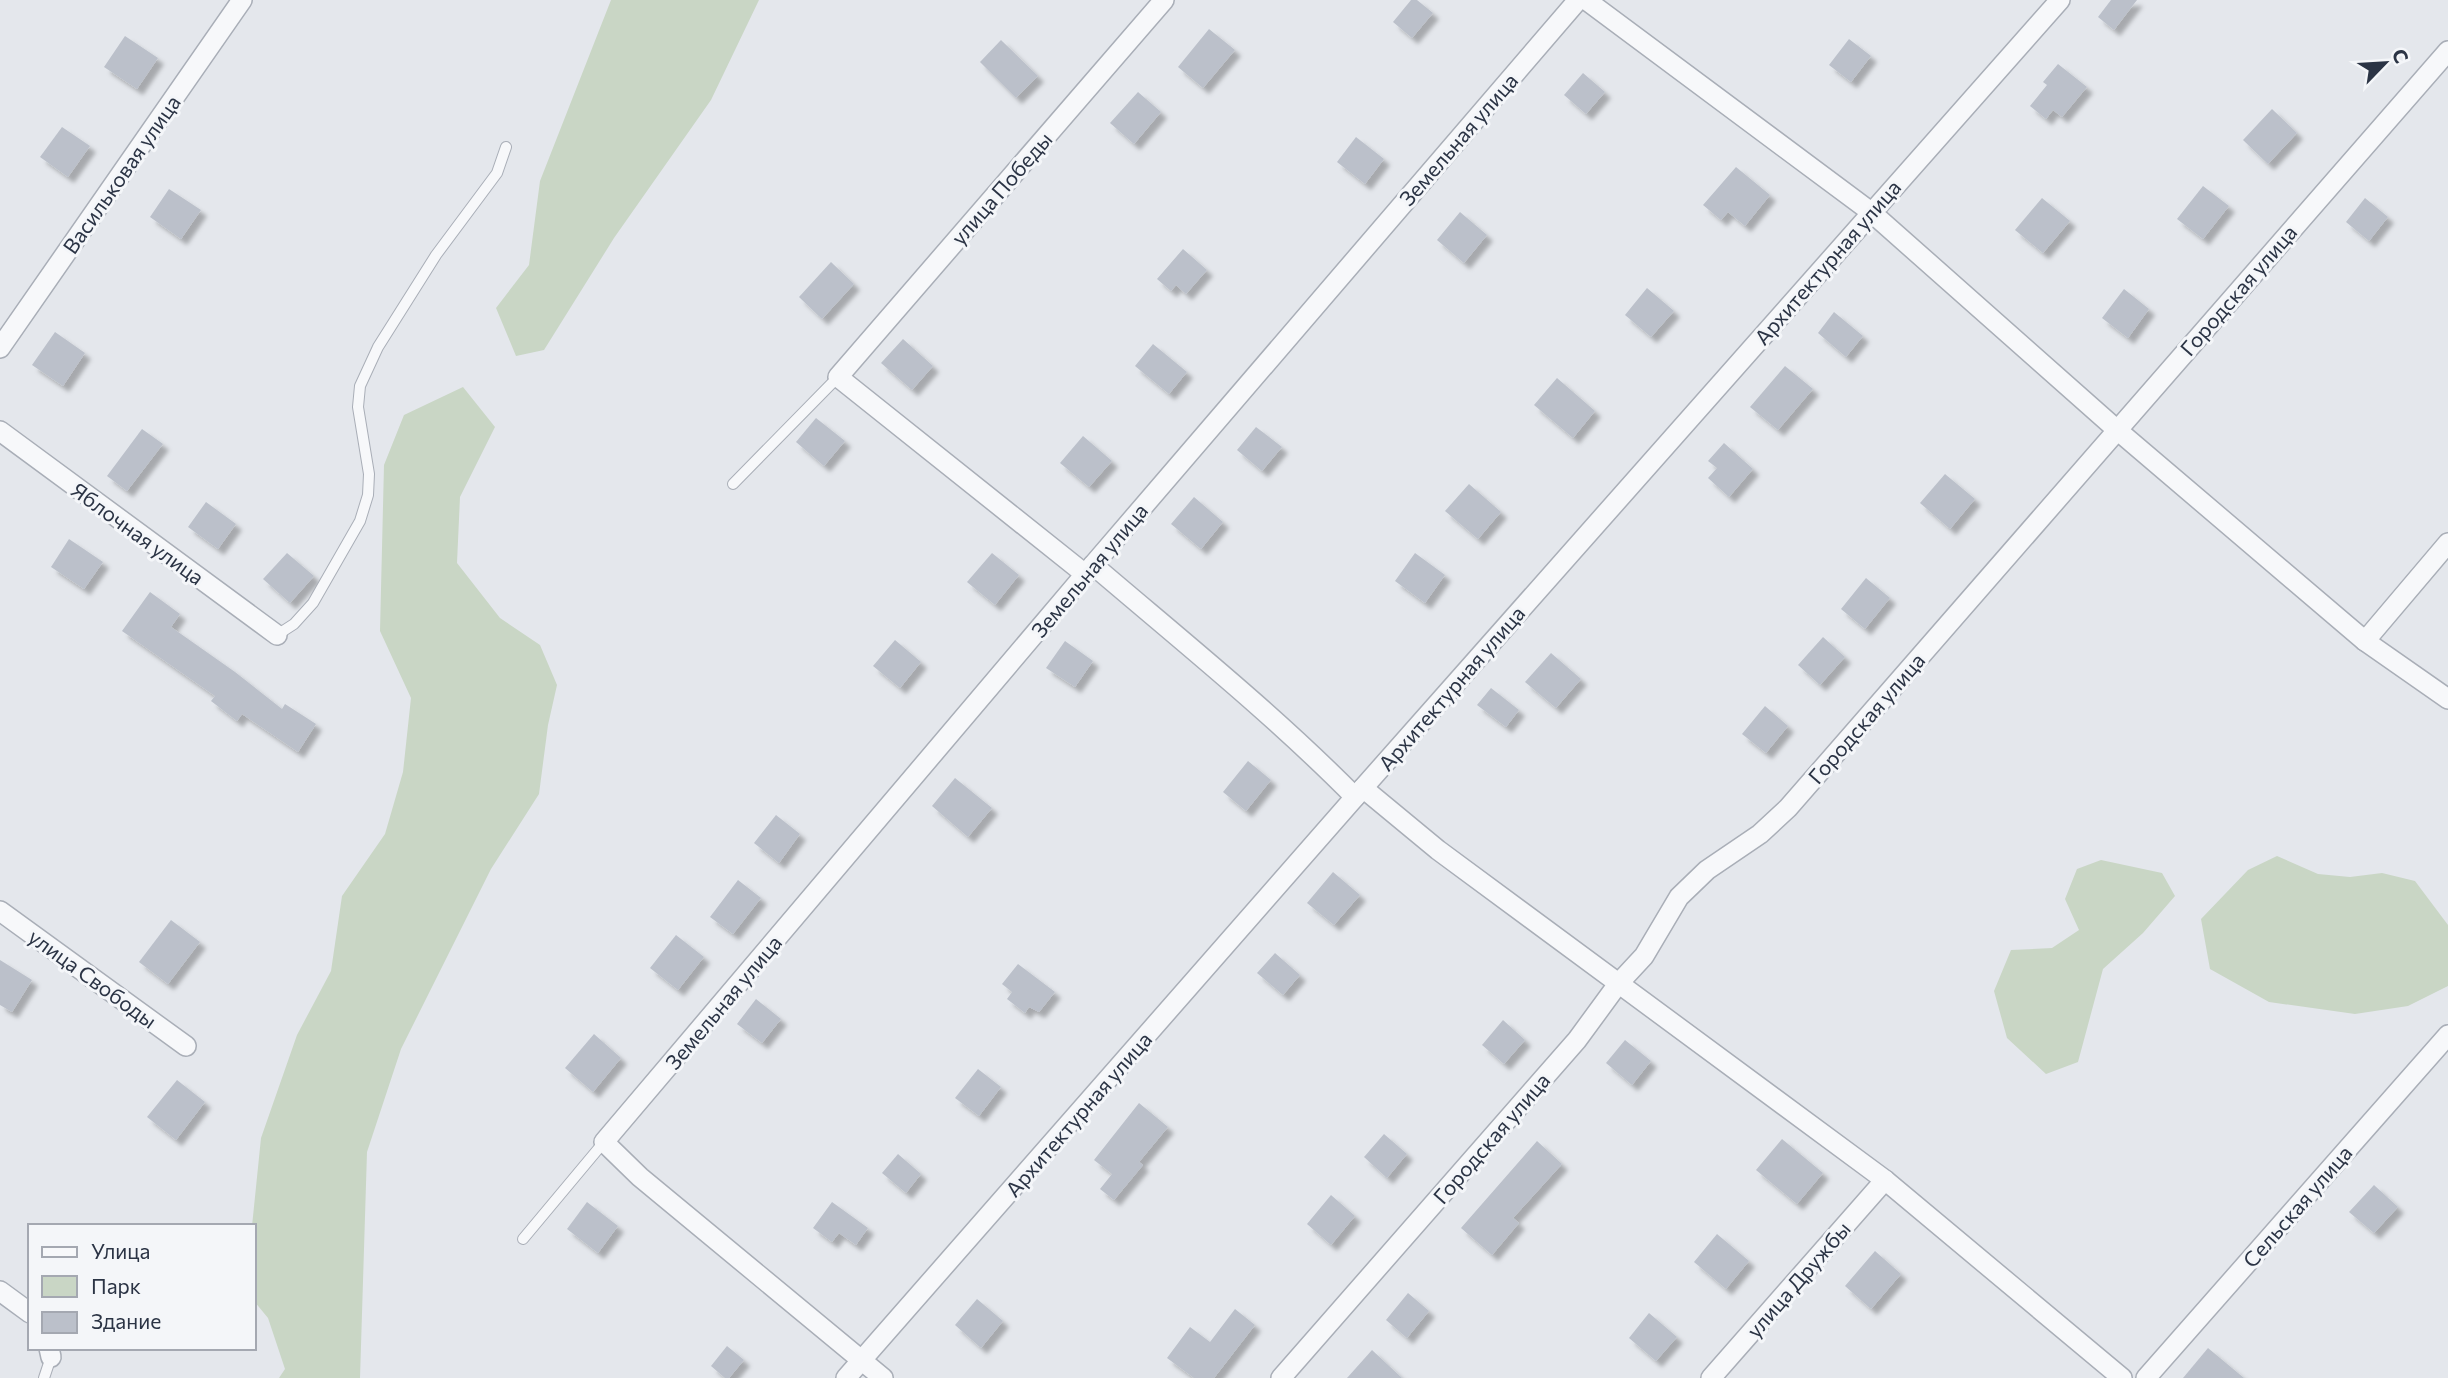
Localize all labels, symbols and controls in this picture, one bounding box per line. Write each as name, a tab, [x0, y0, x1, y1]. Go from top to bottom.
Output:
north arrow	[2350, 28, 2420, 98]
text: С	[2388, 45, 2414, 66]
street label: Земельная улица	[1394, 68, 1522, 210]
street label: Васильковая улица	[57, 90, 185, 258]
street label: улица Победы	[945, 127, 1057, 249]
street label: Архитектурная улица	[1749, 175, 1905, 349]
street label: Городская улица	[2175, 220, 2301, 360]
street label: Яблочная улица	[67, 477, 209, 589]
street label: Земельная улица	[1026, 498, 1152, 642]
street label: Архитектурная улица	[1373, 601, 1529, 775]
street label: Городская улица	[1803, 648, 1929, 788]
street label: улица Свободы	[24, 923, 162, 1033]
street label: Земельная улица	[660, 930, 786, 1074]
street label: Архитектурная улица	[1000, 1027, 1156, 1201]
street label: Городская улица	[1428, 1068, 1554, 1208]
street label: Сельская улица	[2237, 1140, 2357, 1272]
street label: улица Дружбы	[1741, 1216, 1855, 1342]
legend	[28, 1224, 256, 1350]
text: Улица	[91, 1238, 150, 1263]
text: Парк	[91, 1273, 141, 1298]
text: Здание	[91, 1308, 161, 1333]

